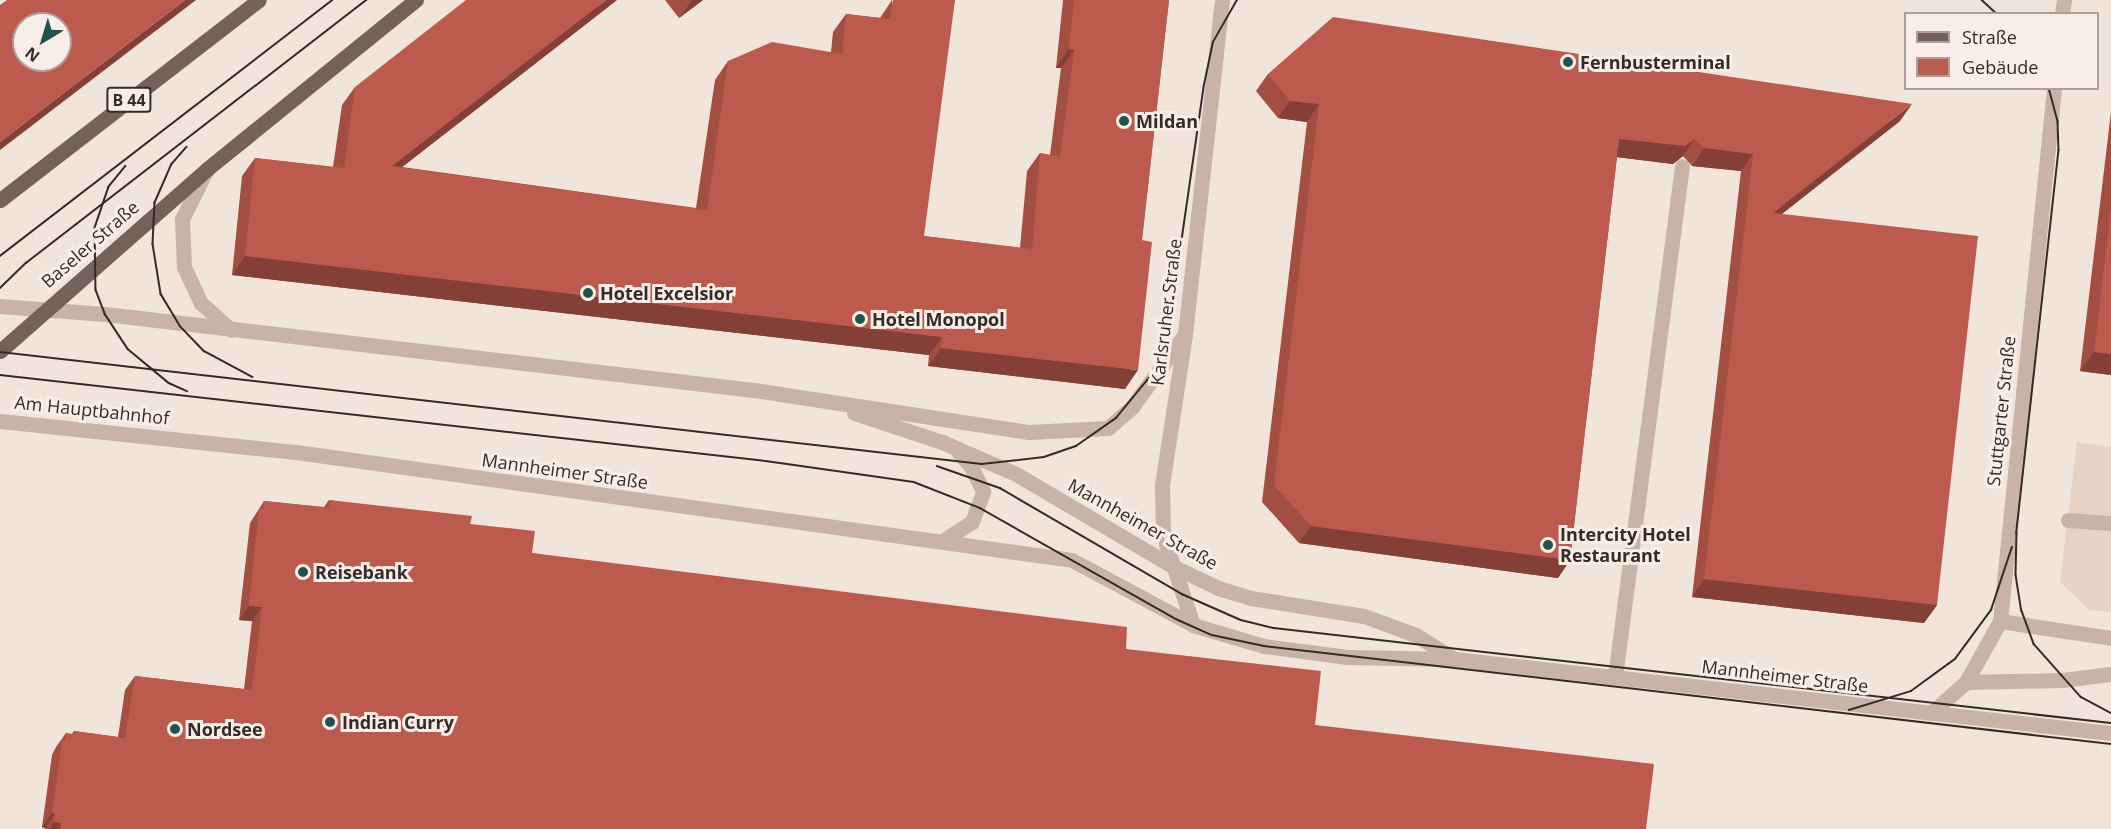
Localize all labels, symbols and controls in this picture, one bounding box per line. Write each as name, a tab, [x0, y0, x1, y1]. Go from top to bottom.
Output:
north arrow	[12, 12, 72, 72]
legend	[1904, 12, 2099, 90]
text: Straße	[1962, 25, 2017, 49]
text: N	[20, 42, 44, 67]
place label: Fernbusterminal	[1580, 51, 1731, 73]
marker: Fernbusterminal	[1561, 55, 1575, 69]
text: Gebäude	[1962, 55, 2038, 79]
road number: B 44	[105, 87, 153, 113]
place label: Mildan	[1136, 110, 1198, 132]
marker: Mildan	[1117, 114, 1131, 128]
street label: Baseler Straße	[37, 196, 143, 292]
street label: Karlsruher Straße	[1146, 237, 1186, 387]
place label: Hotel Excelsior	[600, 282, 733, 304]
marker: Hotel Excelsior	[581, 286, 595, 300]
place label: Hotel Monopol	[872, 308, 1005, 330]
marker: Hotel Monopol	[853, 312, 867, 326]
street label: Stuttgarter Straße	[1982, 335, 2020, 487]
street label: Am Hauptbahnhof	[14, 391, 170, 429]
street label: Mannheimer Straße	[480, 449, 650, 493]
street label: Mannheimer Straße	[1064, 474, 1222, 574]
place label: Intercity Hotel Restaurant	[1560, 524, 1691, 566]
marker: Intercity Hotel Restaurant	[1541, 538, 1555, 552]
place label: Reisebank	[315, 561, 408, 583]
marker: Reisebank	[296, 565, 310, 579]
street label: Mannheimer Straße	[1700, 655, 1870, 697]
place label: Indian Curry	[342, 711, 454, 733]
marker: Indian Curry	[323, 715, 337, 729]
place label: Nordsee	[187, 718, 263, 740]
marker: Nordsee	[168, 722, 182, 736]

